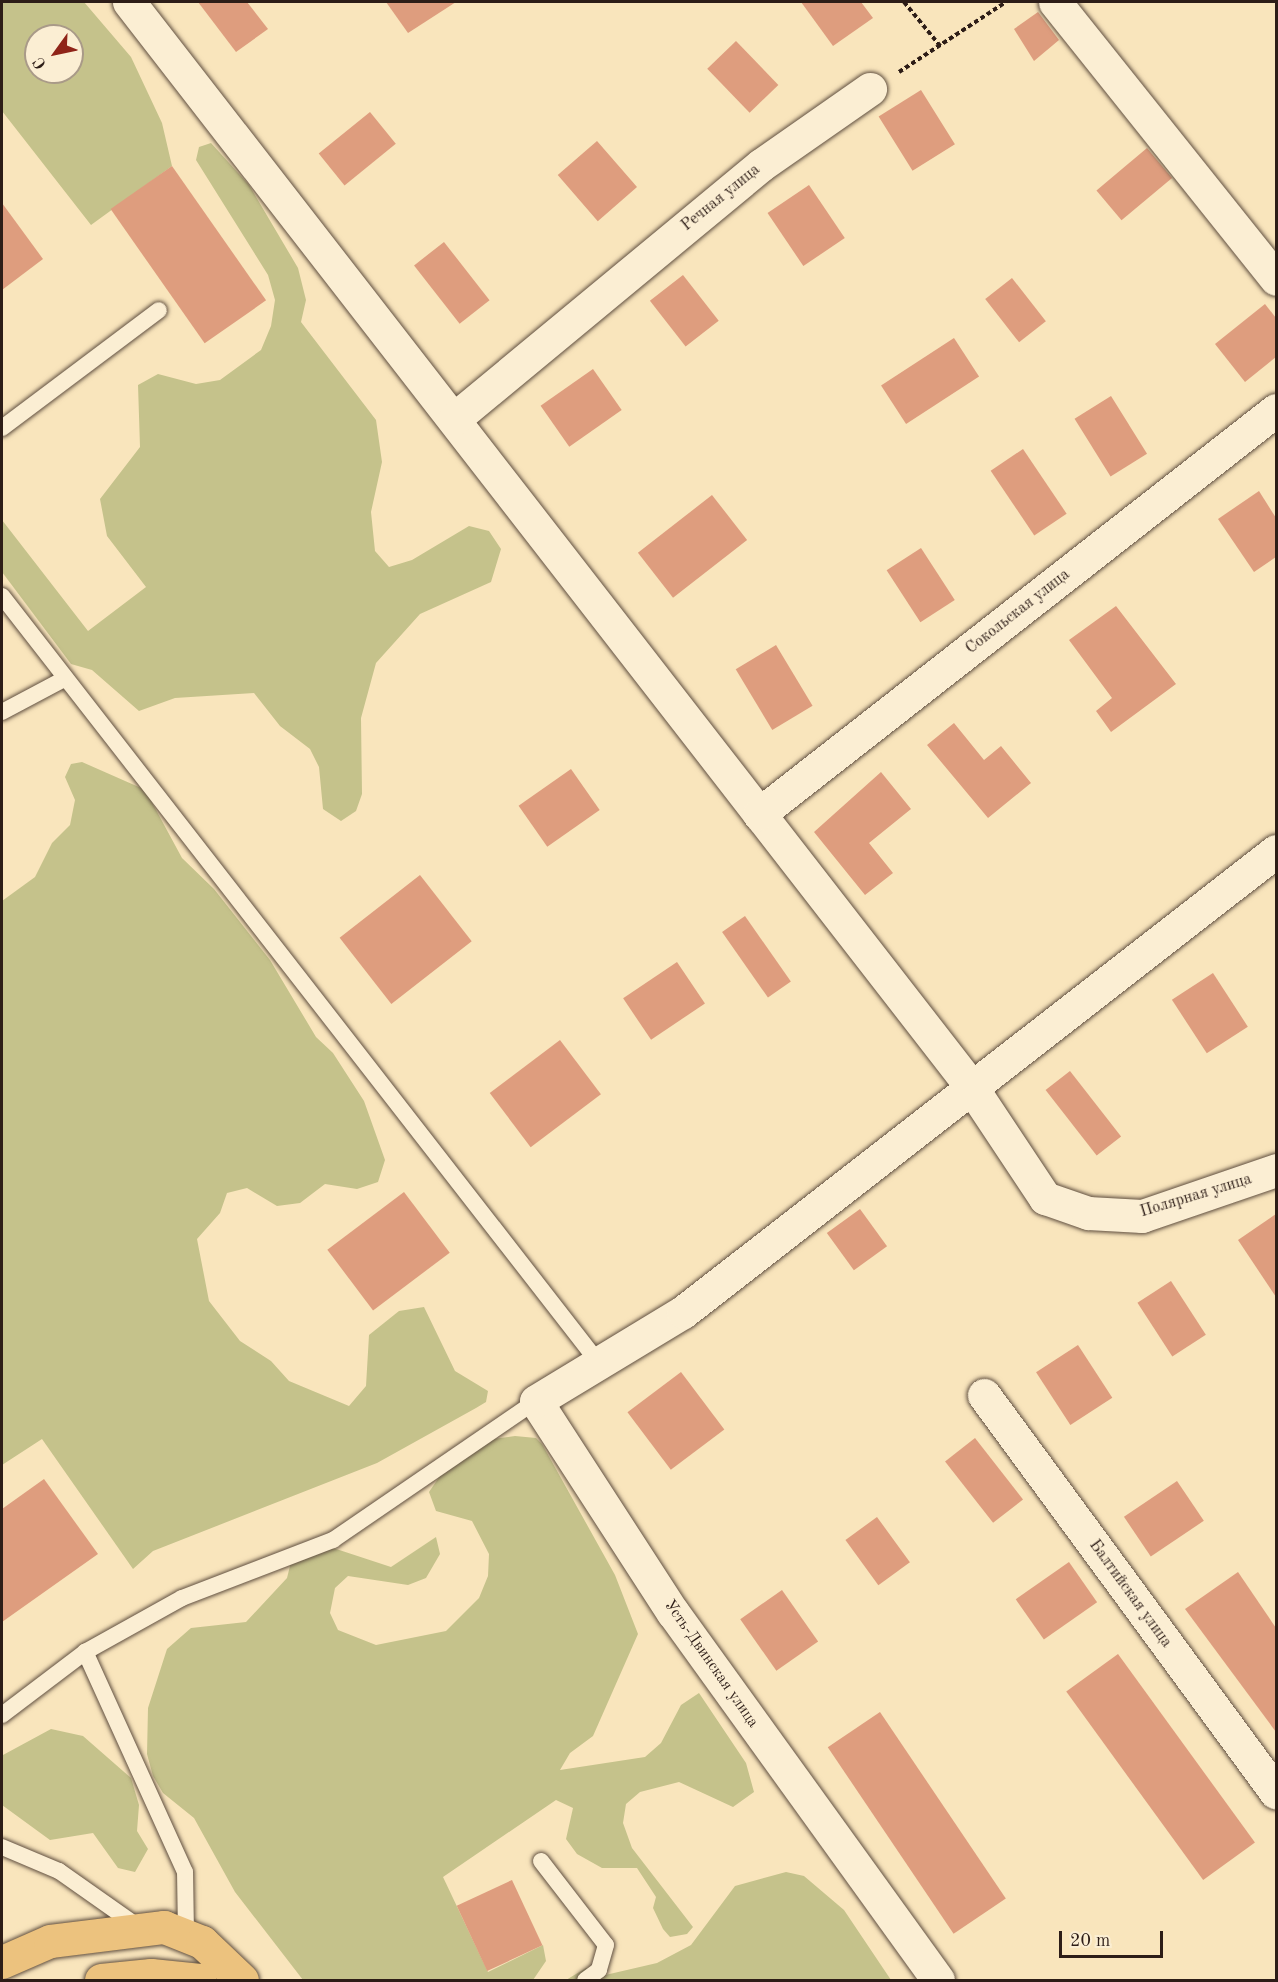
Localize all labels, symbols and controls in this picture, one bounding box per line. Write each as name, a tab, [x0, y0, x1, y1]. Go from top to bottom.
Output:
north arrow	[24, 24, 84, 84]
text: С	[31, 54, 50, 72]
street label: Речная улица	[678, 160, 764, 236]
street label: Сокольская улица	[962, 565, 1074, 659]
street label: Полярная улица	[1138, 1170, 1254, 1222]
street label: Балтийская улица	[1084, 1536, 1176, 1652]
street label: Усть-Двинская улица	[660, 1596, 762, 1732]
scale bar	[1062, 1919, 1166, 1957]
text: 20 m	[1070, 1932, 1110, 1950]

